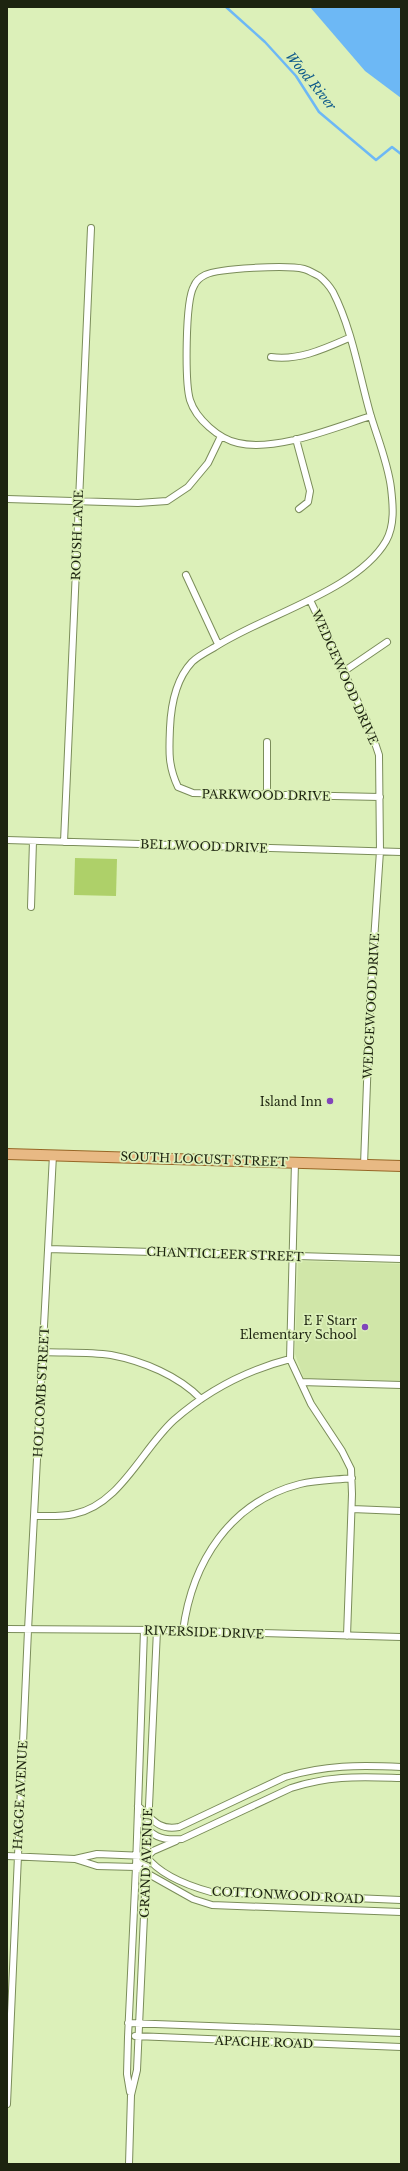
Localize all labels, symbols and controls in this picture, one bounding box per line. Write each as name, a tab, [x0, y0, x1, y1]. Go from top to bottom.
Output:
water label: Wood River	[282, 48, 340, 114]
street label: ROUSH LANE	[68, 489, 86, 580]
street label: WEDGEWOOD DRIVE	[308, 606, 382, 747]
street label: PARKWOOD DRIVE	[201, 786, 331, 804]
street label: BELLWOOD DRIVE	[140, 836, 268, 856]
street label: WEDGEWOOD DRIVE	[360, 932, 382, 1080]
place label: Island Inn	[260, 1094, 322, 1109]
marker: Island Inn	[325, 1096, 335, 1106]
street label: SOUTH LOCUST STREET	[120, 1149, 288, 1169]
street label: CHANTICLEER STREET	[146, 1244, 304, 1264]
place label: E F Starr Elementary School	[240, 1313, 357, 1342]
marker: E F Starr Elementary School	[360, 1322, 370, 1332]
street label: HOLCOMB STREET	[30, 1326, 52, 1458]
street label: RIVERSIDE DRIVE	[144, 1622, 265, 1642]
street label: HAGGE AVENUE	[10, 1740, 30, 1850]
street label: GRAND AVENUE	[137, 1808, 155, 1918]
street label: COTTONWOOD ROAD	[211, 1884, 365, 1906]
street label: APACHE ROAD	[213, 2033, 314, 2051]

